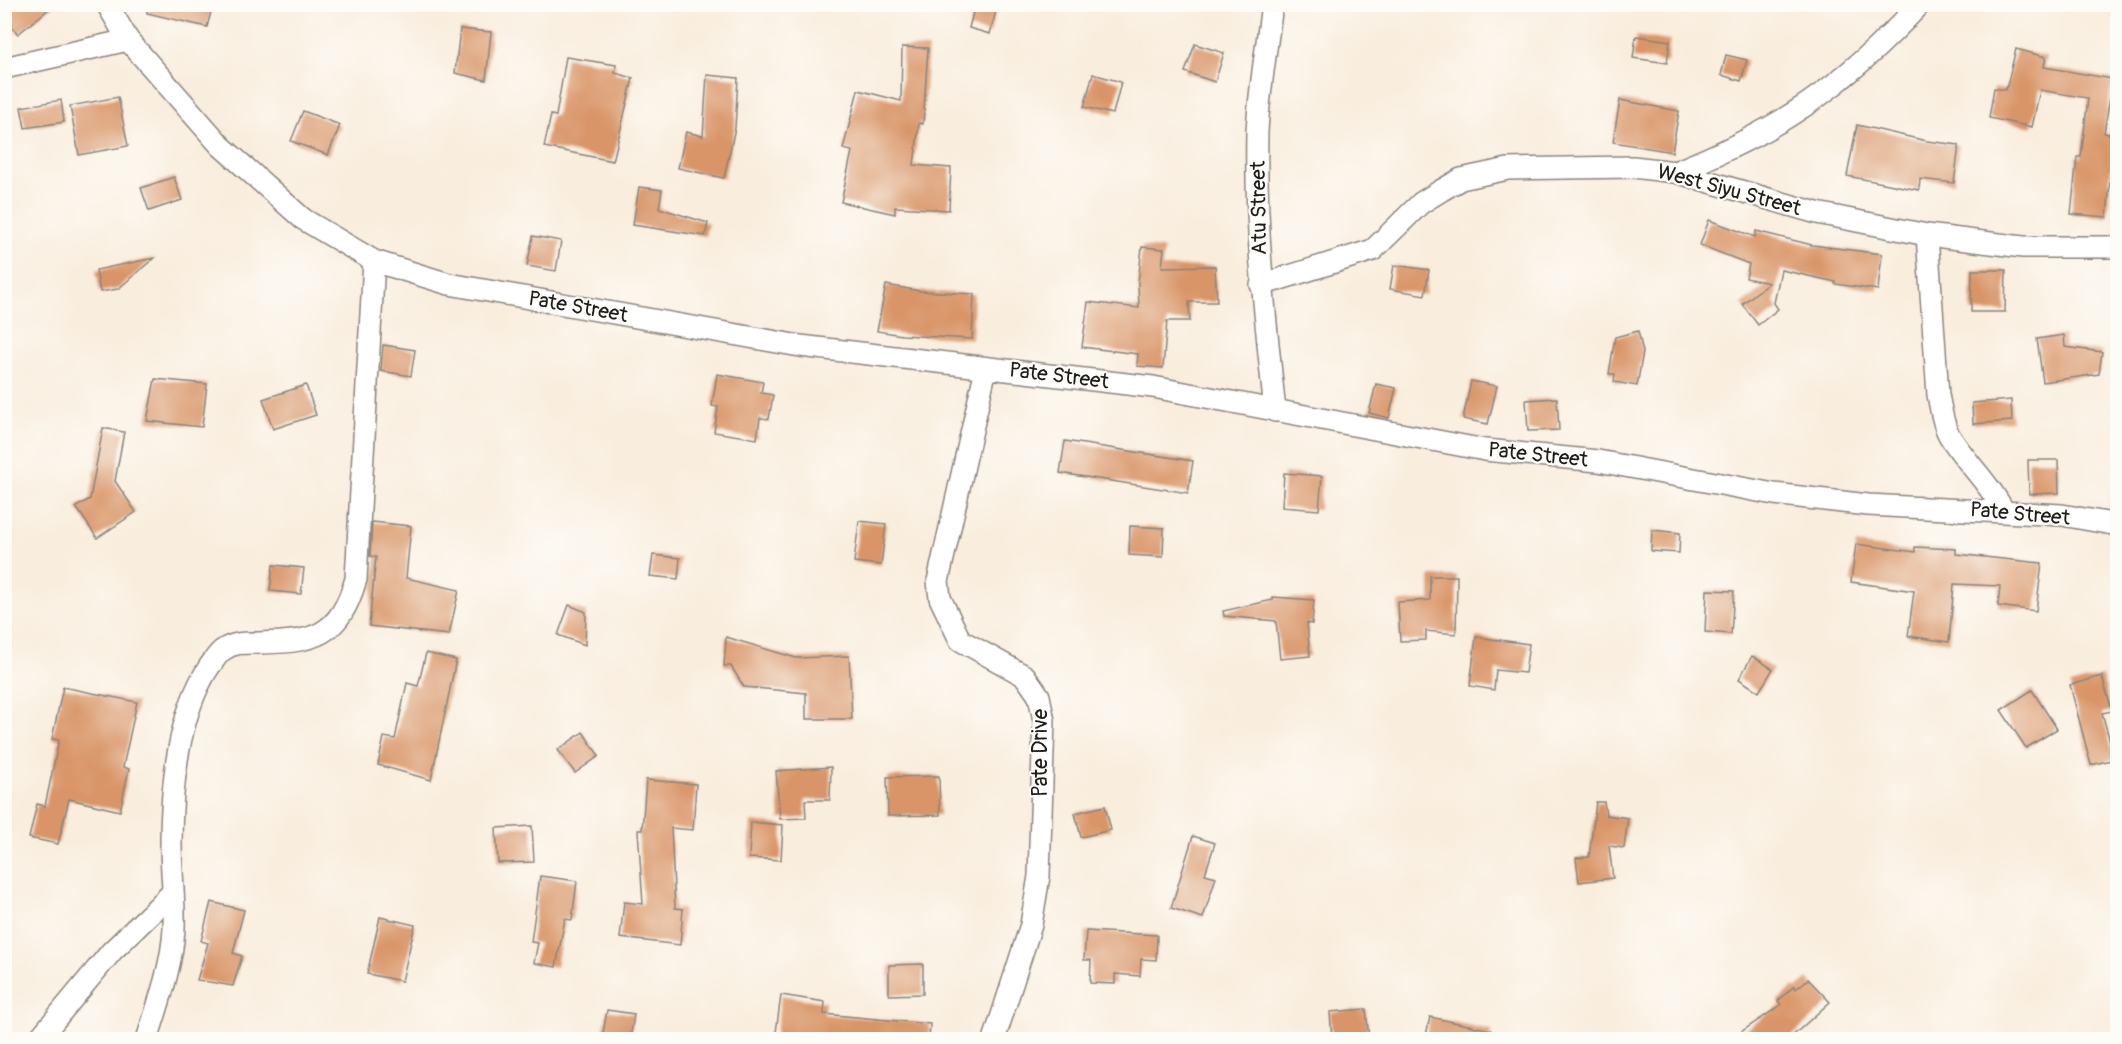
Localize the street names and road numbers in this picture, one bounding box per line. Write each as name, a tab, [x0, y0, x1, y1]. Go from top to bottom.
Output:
street label: West Siyu Street	[1654, 158, 1804, 222]
street label: Atu Street	[1245, 160, 1273, 255]
street label: Pate Street	[526, 285, 630, 329]
street label: Pate Street	[1008, 356, 1111, 396]
street label: Pate Street	[1487, 436, 1590, 474]
street label: Pate Street	[1969, 496, 2072, 532]
street label: Pate Drive	[1027, 708, 1054, 797]

